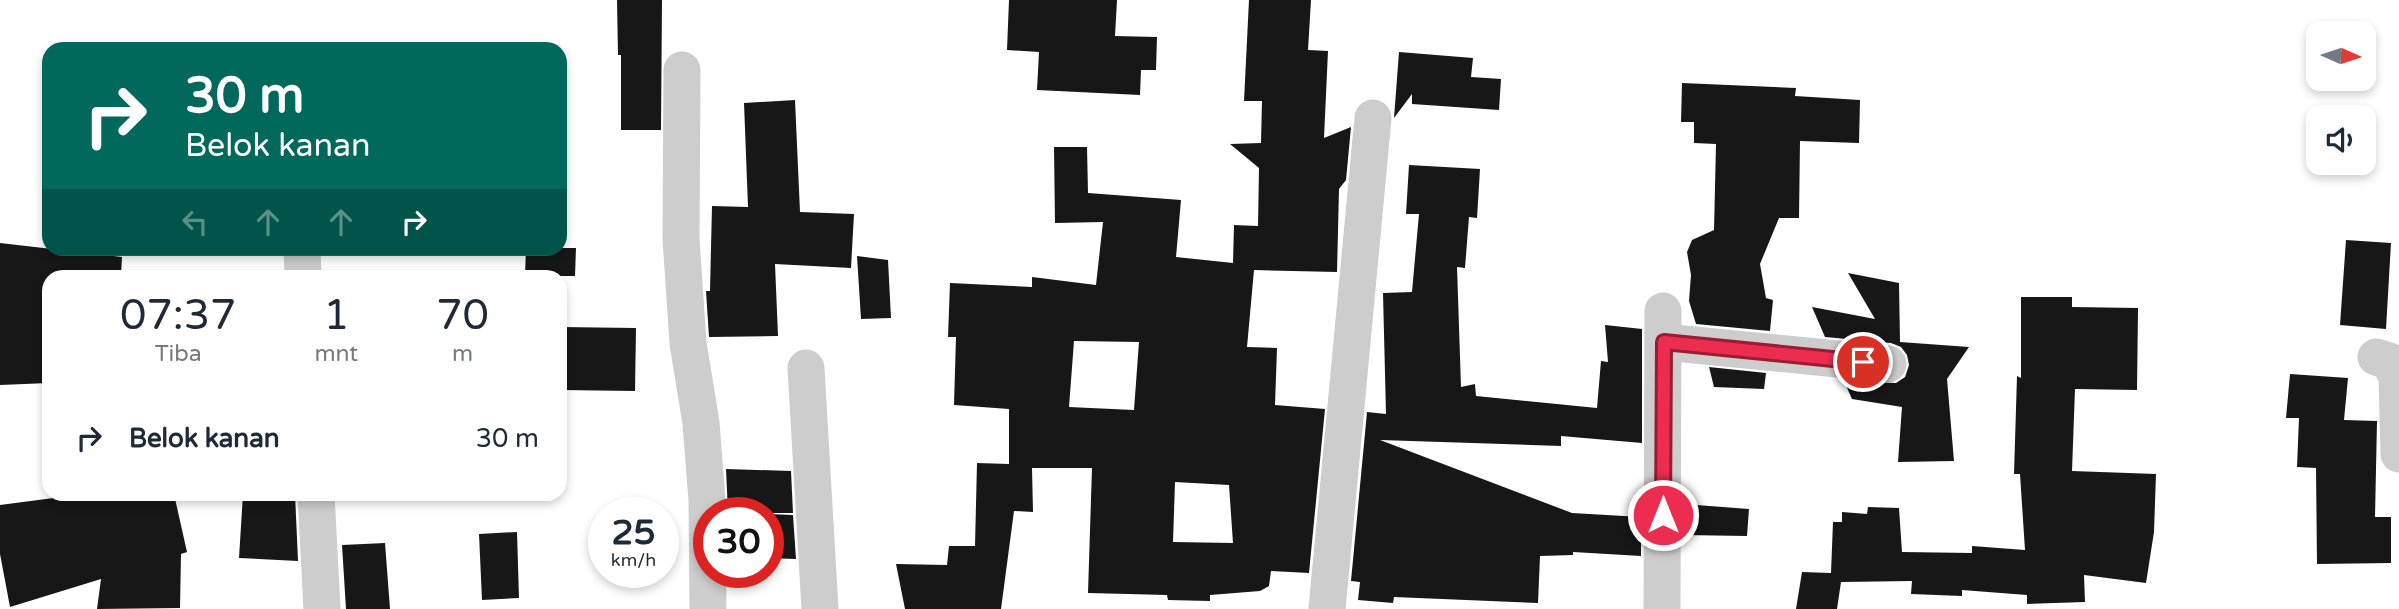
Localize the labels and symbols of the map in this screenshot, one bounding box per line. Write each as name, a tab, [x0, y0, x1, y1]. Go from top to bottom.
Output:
north arrow	[2306, 21, 2376, 91]
pin	[1833, 332, 1893, 392]
position arrow	[1626, 478, 1700, 552]
speed limit sign: 30	[693, 497, 784, 588]

